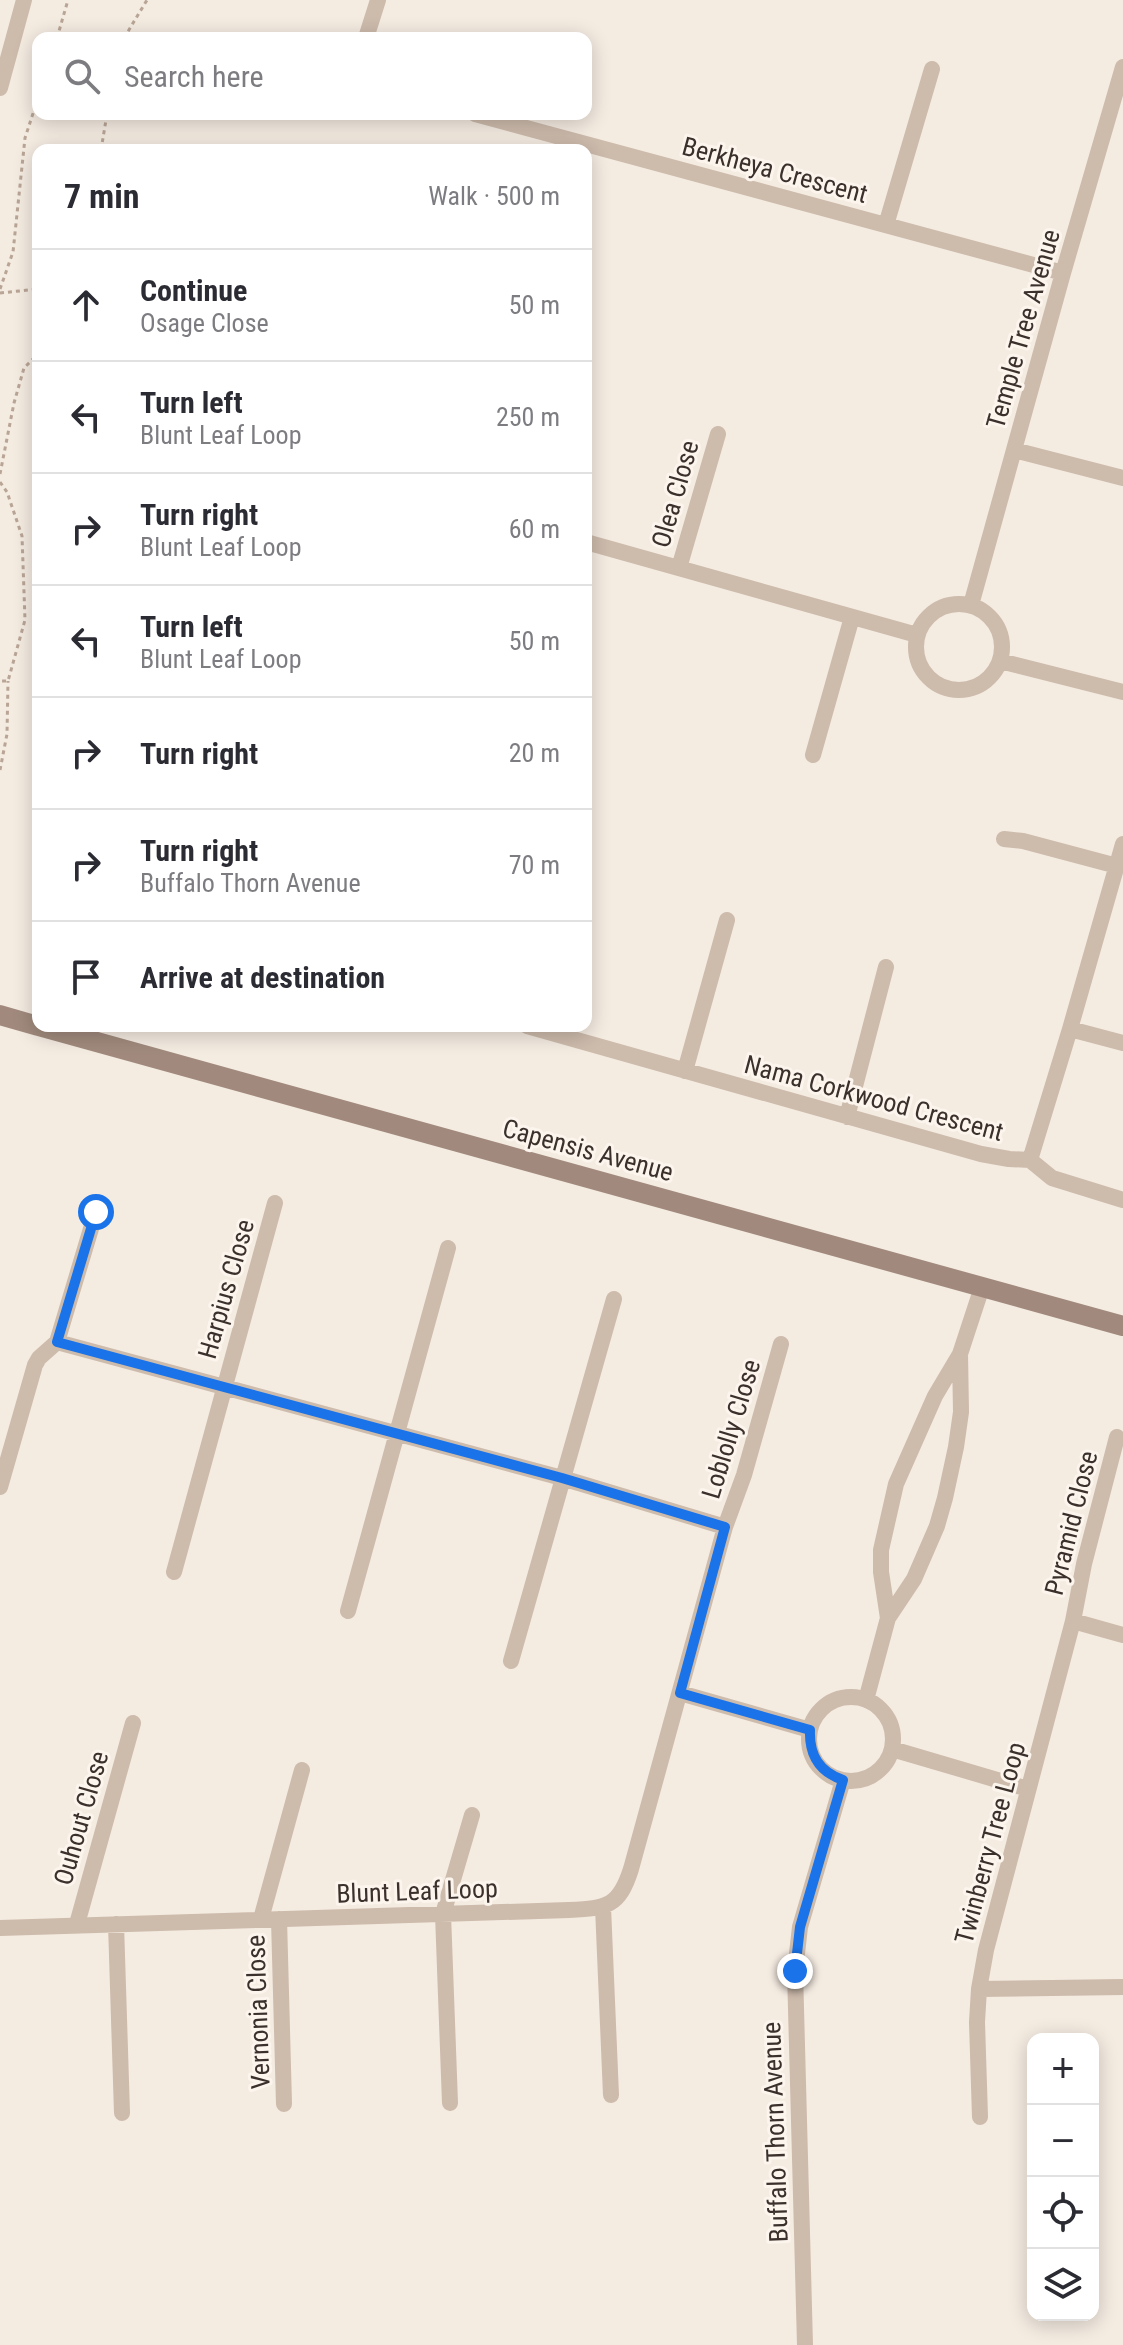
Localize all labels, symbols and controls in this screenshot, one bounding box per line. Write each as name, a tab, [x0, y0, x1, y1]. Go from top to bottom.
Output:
search box	[32, 32, 592, 120]
icon: search	[60, 54, 104, 98]
text: Search here	[124, 59, 264, 94]
street label: Berkheya Crescent	[679, 131, 871, 209]
text: 7 min	[64, 176, 140, 216]
text: Walk · 500 m	[428, 181, 560, 211]
street label: Temple Tree Avenue	[980, 226, 1066, 432]
text: Continue	[140, 273, 247, 308]
icon: ahead	[64, 283, 108, 327]
text: 50 m	[509, 290, 560, 320]
text: Osage Close	[140, 308, 269, 338]
text: Turn left	[140, 385, 243, 420]
icon: left	[64, 395, 108, 439]
text: 250 m	[496, 402, 560, 432]
text: Blunt Leaf Loop	[140, 420, 301, 450]
street label: Olea Close	[645, 437, 705, 551]
text: Turn right	[140, 497, 258, 532]
icon: right	[64, 507, 108, 551]
text: 60 m	[509, 514, 560, 544]
text: Blunt Leaf Loop	[140, 532, 301, 562]
text: Turn left	[140, 609, 243, 644]
icon: left	[64, 619, 108, 663]
text: 50 m	[509, 626, 560, 656]
text: Blunt Leaf Loop	[140, 644, 301, 674]
icon: right	[64, 731, 108, 775]
text: Turn right	[140, 736, 258, 771]
text: 20 m	[509, 738, 560, 768]
text: Turn right	[140, 833, 258, 868]
icon: right	[64, 843, 108, 887]
text: 70 m	[509, 850, 560, 880]
text: Buffalo Thorn Avenue	[140, 868, 361, 898]
icon: arrive	[64, 955, 108, 999]
text: Arrive at destination	[140, 960, 385, 995]
street label: Nama Corkwood Crescent	[741, 1049, 1007, 1147]
street label: Capensis Avenue	[499, 1113, 677, 1187]
route start	[78, 1194, 114, 1230]
street label: Harpius Close	[192, 1216, 260, 1362]
street label: Loblolly Close	[696, 1356, 766, 1502]
street label: Pyramid Close	[1039, 1448, 1103, 1598]
street label: Twinberry Tree Loop	[949, 1739, 1031, 1947]
street label: Ouhout Close	[48, 1748, 114, 1888]
street label: Blunt Leaf Loop	[336, 1873, 498, 1909]
street label: Vernonia Close	[240, 1934, 276, 2090]
route end	[777, 1953, 813, 1989]
street label: Buffalo Thorn Avenue	[756, 2021, 794, 2243]
map controls	[1027, 2033, 1099, 2321]
button: +	[1027, 2033, 1099, 2105]
button: −	[1027, 2105, 1099, 2177]
button: locate	[1027, 2177, 1099, 2249]
button: layers	[1027, 2249, 1099, 2321]

